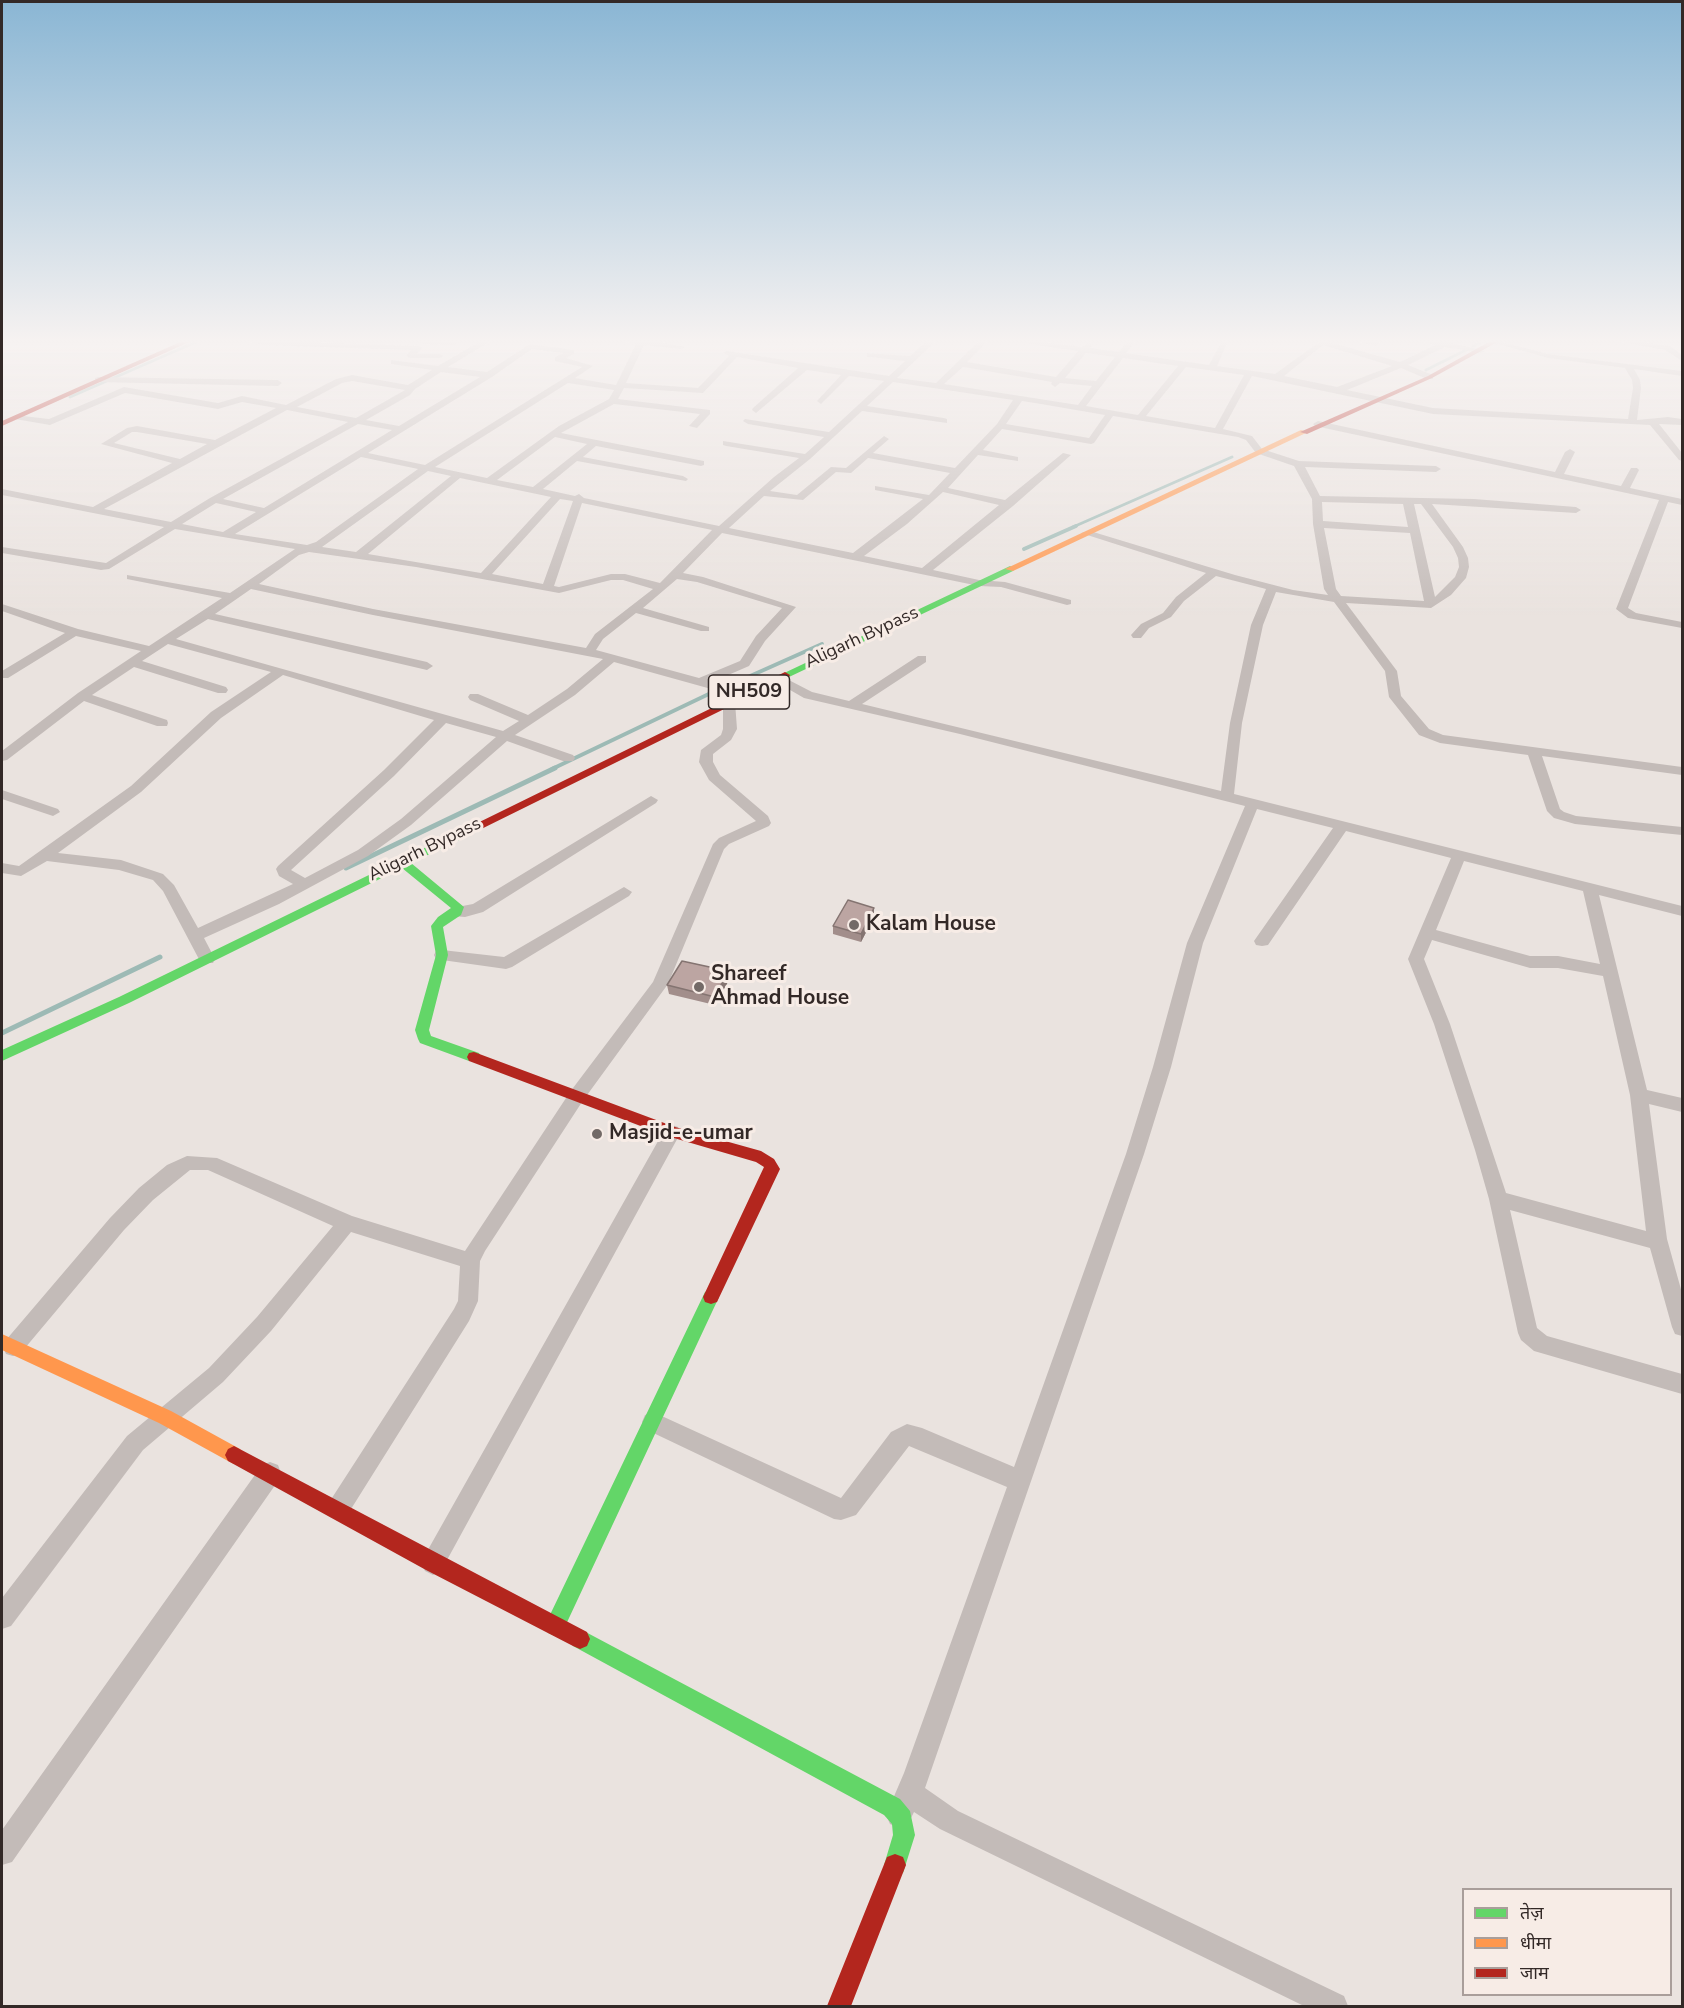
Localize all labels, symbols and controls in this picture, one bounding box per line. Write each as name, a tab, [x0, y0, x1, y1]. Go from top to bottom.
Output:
street label: Aligarh Bypass	[802, 602, 922, 674]
road number: NH509	[708, 675, 789, 709]
street label: Aligarh Bypass	[365, 813, 485, 887]
place label: Kalam House	[866, 912, 996, 938]
marker: Kalam House	[847, 918, 861, 932]
place label: Shareef Ahmad House	[711, 962, 849, 1012]
marker: Shareef Ahmad House	[692, 980, 706, 994]
place label: Masjid-e-umar	[609, 1121, 753, 1147]
marker: Masjid-e-umar	[590, 1127, 604, 1141]
legend	[1462, 1888, 1672, 1996]
text: तेज़	[1520, 1901, 1544, 1925]
text: धीमा	[1520, 1931, 1551, 1955]
text: जाम	[1520, 1961, 1549, 1985]

